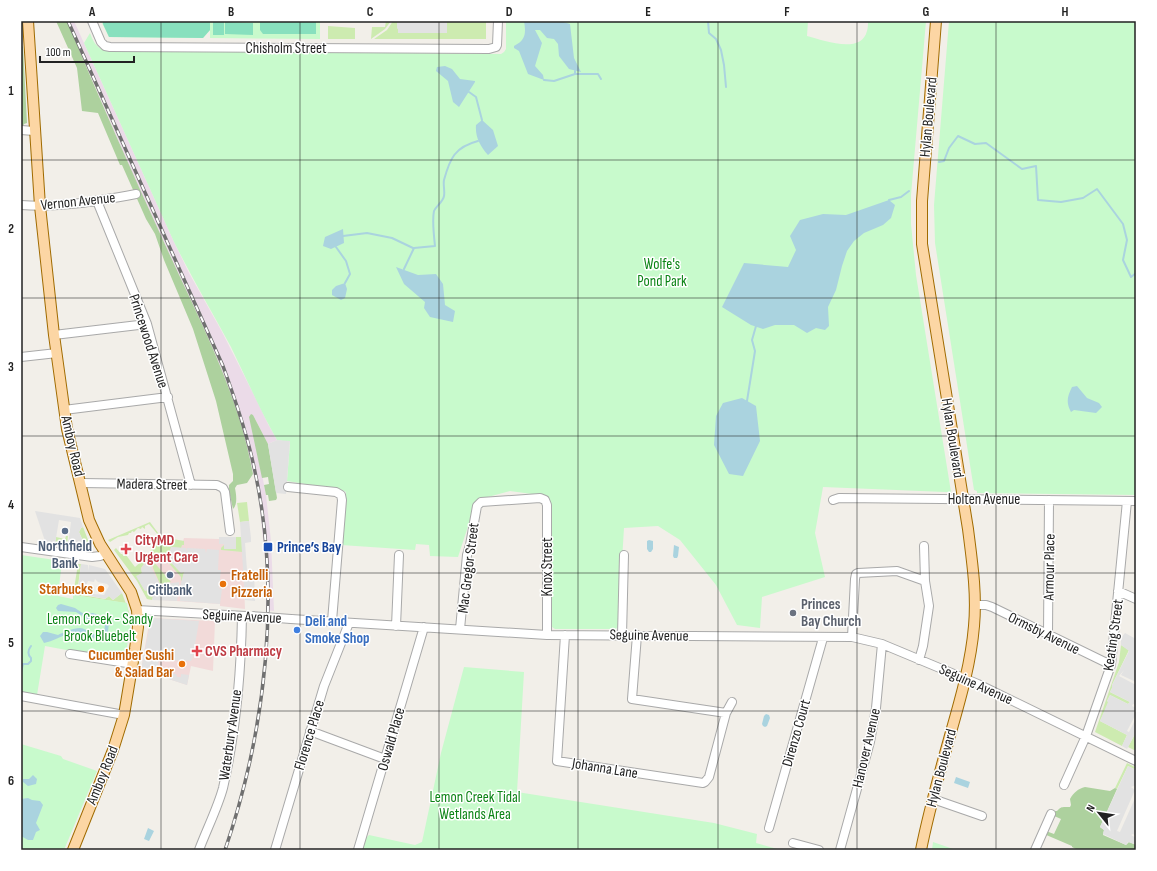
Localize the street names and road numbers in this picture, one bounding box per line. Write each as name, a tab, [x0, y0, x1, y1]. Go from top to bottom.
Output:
street label: Chisholm Street	[246, 39, 327, 58]
street label: Hylan Boulevard	[916, 76, 941, 158]
street label: Vernon Avenue	[40, 188, 116, 215]
street label: Princewood Avenue	[124, 292, 173, 391]
street label: Hylan Boulevard	[937, 397, 968, 479]
street label: Amboy Road	[56, 413, 89, 478]
street label: Madera Street	[116, 474, 188, 495]
street label: Holten Avenue	[948, 490, 1020, 509]
street label: Mac Gregor Street	[454, 521, 484, 614]
street label: Armour Place	[1039, 533, 1060, 602]
street label: Knox Street	[538, 537, 557, 596]
street label: Keating Street	[1099, 598, 1128, 672]
street label: Seguine Avenue	[202, 605, 282, 628]
street label: Ormsby Avenue	[1005, 608, 1083, 659]
street label: Seguine Avenue	[609, 625, 689, 646]
street label: Seguine Avenue	[936, 660, 1016, 709]
street label: Waterbury Avenue	[215, 688, 246, 782]
street label: Direnzo Court	[778, 697, 815, 769]
street label: Florence Place	[290, 698, 329, 773]
street label: Oswald Place	[373, 705, 410, 773]
street label: Hanover Avenue	[848, 707, 885, 790]
street label: Hylan Boulevard	[922, 727, 961, 809]
street label: Amboy Road	[82, 743, 123, 808]
street label: Johanna Lane	[570, 754, 639, 783]

